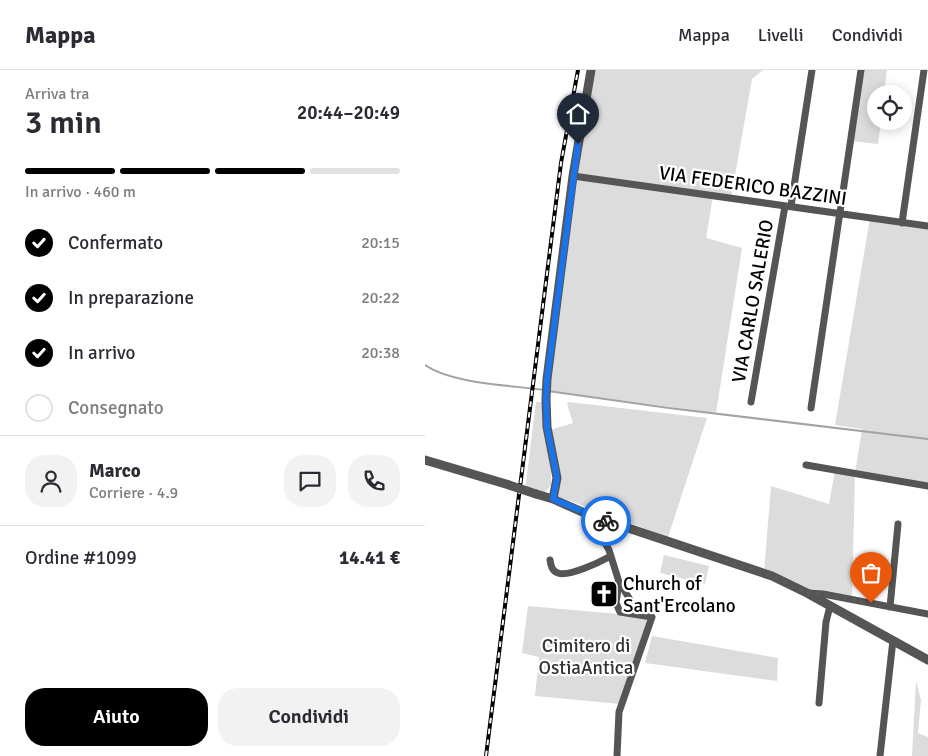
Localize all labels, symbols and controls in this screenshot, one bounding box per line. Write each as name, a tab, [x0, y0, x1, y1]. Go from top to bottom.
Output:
text: Mappa	[25, 20, 95, 50]
text: Mappa	[678, 24, 730, 46]
text: Livelli	[758, 24, 804, 46]
text: Condividi	[832, 24, 903, 46]
text: Arriva tra	[25, 84, 89, 104]
map controls	[867, 85, 912, 130]
button: locate	[867, 85, 912, 130]
pin	[557, 93, 599, 144]
icon: home	[564, 100, 592, 128]
text: 20:44–20:49	[297, 101, 400, 125]
text: 3 min	[25, 103, 102, 142]
street label: VIA FEDERICO BAZZINI	[657, 161, 848, 211]
text: In arrivo · 460 m	[25, 182, 136, 202]
street label: VIA CARLO SALERIO	[727, 218, 779, 385]
icon: check	[25, 229, 53, 257]
text: Confermato	[68, 231, 163, 255]
text: 20:15	[361, 233, 400, 253]
icon: check	[25, 284, 53, 312]
text: In preparazione	[68, 286, 194, 310]
text: 20:22	[361, 288, 400, 308]
icon: check	[25, 339, 53, 367]
text: In arrivo	[68, 341, 135, 365]
text: 20:38	[361, 343, 400, 363]
text: Consegnato	[68, 396, 164, 420]
button: person	[25, 455, 77, 507]
button: chat	[284, 455, 336, 507]
button: phone	[348, 455, 400, 507]
text: Marco	[89, 459, 141, 483]
text: Corriere · 4.9	[89, 483, 178, 503]
courier	[581, 496, 631, 546]
icon: bike	[592, 507, 620, 535]
text: Ordine #1099	[25, 546, 137, 570]
text: 14.41 €	[339, 546, 400, 570]
pin	[850, 552, 892, 603]
icon: bag	[857, 559, 885, 587]
place label: Church of Sant'Ercolano	[623, 572, 736, 618]
church icon: Church of Sant'Ercolano	[589, 579, 619, 609]
park label: Cimitero di OstiaAntica	[539, 634, 633, 680]
button: Aiuto	[25, 688, 208, 746]
button: Condividi	[218, 688, 400, 746]

